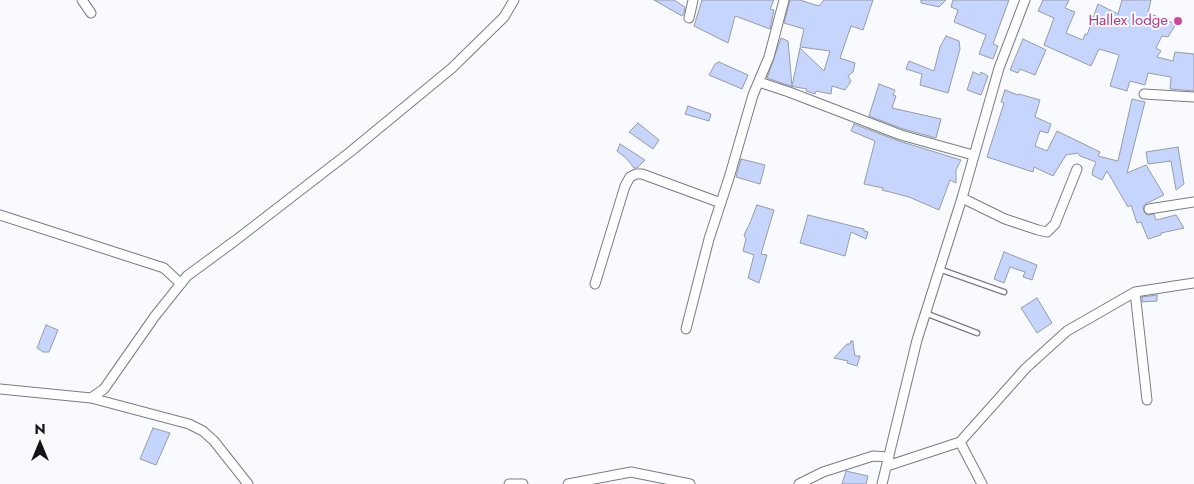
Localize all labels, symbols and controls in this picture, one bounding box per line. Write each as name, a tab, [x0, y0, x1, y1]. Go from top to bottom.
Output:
place label: Hallex lodge	[1088, 12, 1168, 30]
marker: Hallex lodge	[1172, 15, 1184, 27]
north arrow	[15, 419, 65, 469]
text: N	[34, 419, 46, 439]

